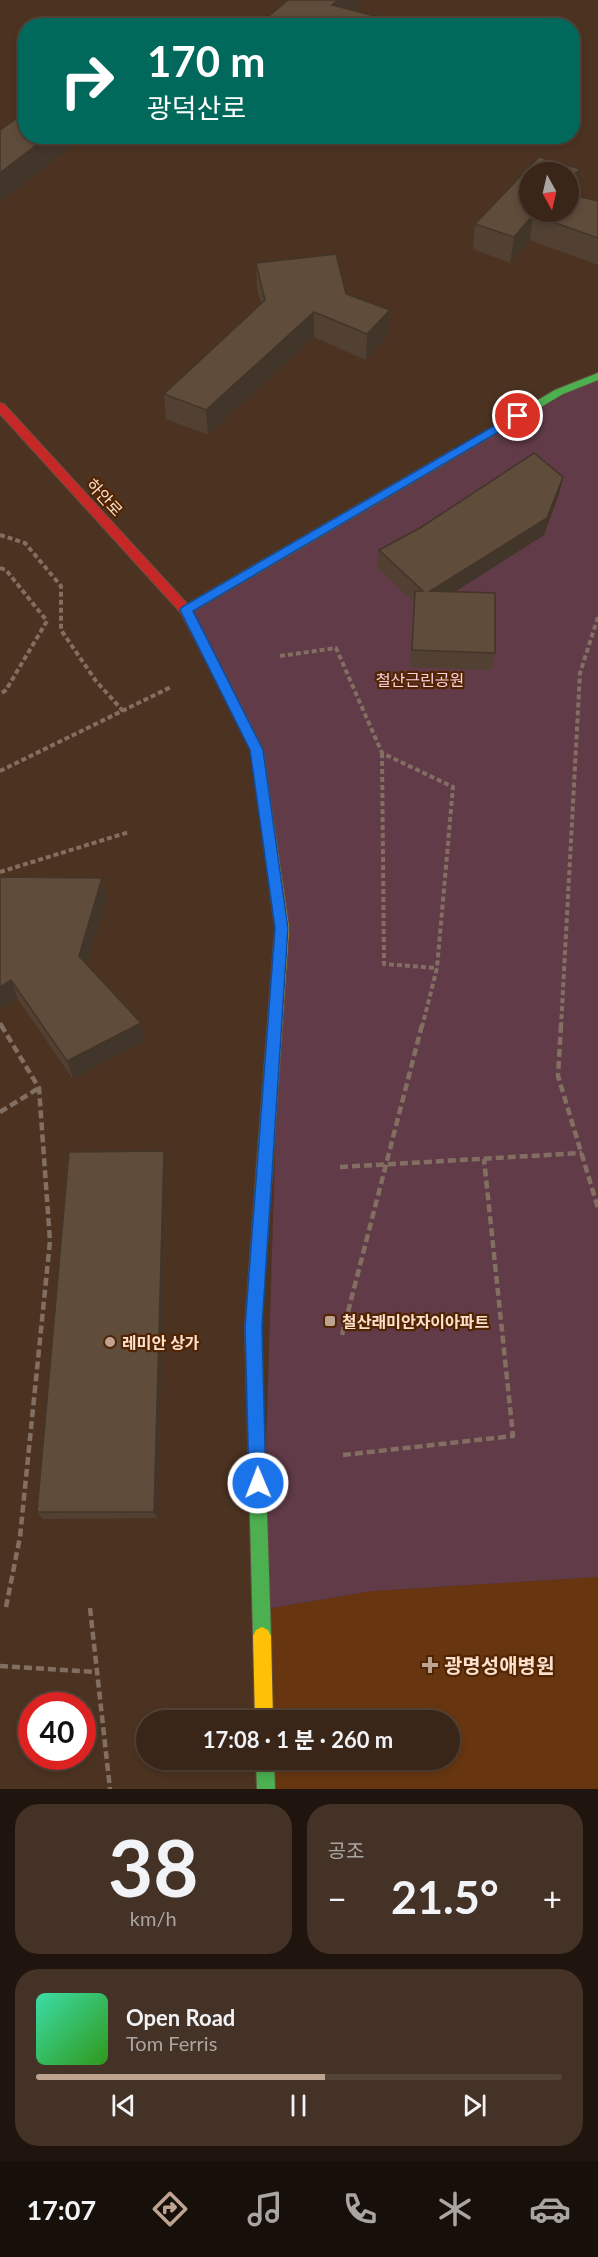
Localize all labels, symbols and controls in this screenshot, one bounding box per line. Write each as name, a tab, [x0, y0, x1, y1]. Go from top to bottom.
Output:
text: 170 m	[147, 36, 265, 86]
icon: right	[48, 42, 126, 120]
text: 광덕산로	[147, 91, 246, 124]
north arrow	[519, 162, 579, 222]
map controls	[519, 162, 579, 222]
pin	[492, 390, 543, 441]
icon: arrive	[501, 399, 534, 432]
street label: 하안로	[83, 474, 127, 520]
park label: 철산근린공원	[376, 670, 464, 689]
place label: 철산래미안자이아파트	[342, 1312, 489, 1331]
marker: 철산래미안자이아파트	[323, 1314, 337, 1328]
place label: 레미안 상가	[122, 1333, 200, 1352]
marker: 레미안 상가	[103, 1335, 117, 1349]
position arrow	[226, 1451, 290, 1515]
place label: 광명성애병원	[444, 1653, 554, 1677]
marker: 광명성애병원	[421, 1656, 439, 1674]
speed limit sign: 40	[18, 1692, 96, 1770]
text: 17:08 · 1 분 · 260 m	[203, 1726, 393, 1753]
text: 38	[108, 1820, 198, 1914]
text: 공조	[328, 1838, 364, 1862]
text: 21.5°	[391, 1870, 499, 1924]
text: −	[328, 1878, 347, 1918]
text: +	[543, 1878, 562, 1918]
text: km/h	[130, 1906, 177, 1930]
text: Open Road	[126, 2004, 235, 2031]
text: Tom Ferris	[126, 2031, 217, 2055]
icon: previous	[107, 2089, 140, 2122]
icon: pause	[282, 2089, 315, 2122]
icon: next	[458, 2089, 491, 2122]
icon: directions	[149, 2188, 191, 2230]
icon: music	[244, 2188, 286, 2230]
icon: phone	[339, 2188, 381, 2230]
icon: climate	[434, 2188, 476, 2230]
icon: car	[529, 2188, 571, 2230]
text: 17:07	[27, 2193, 96, 2226]

